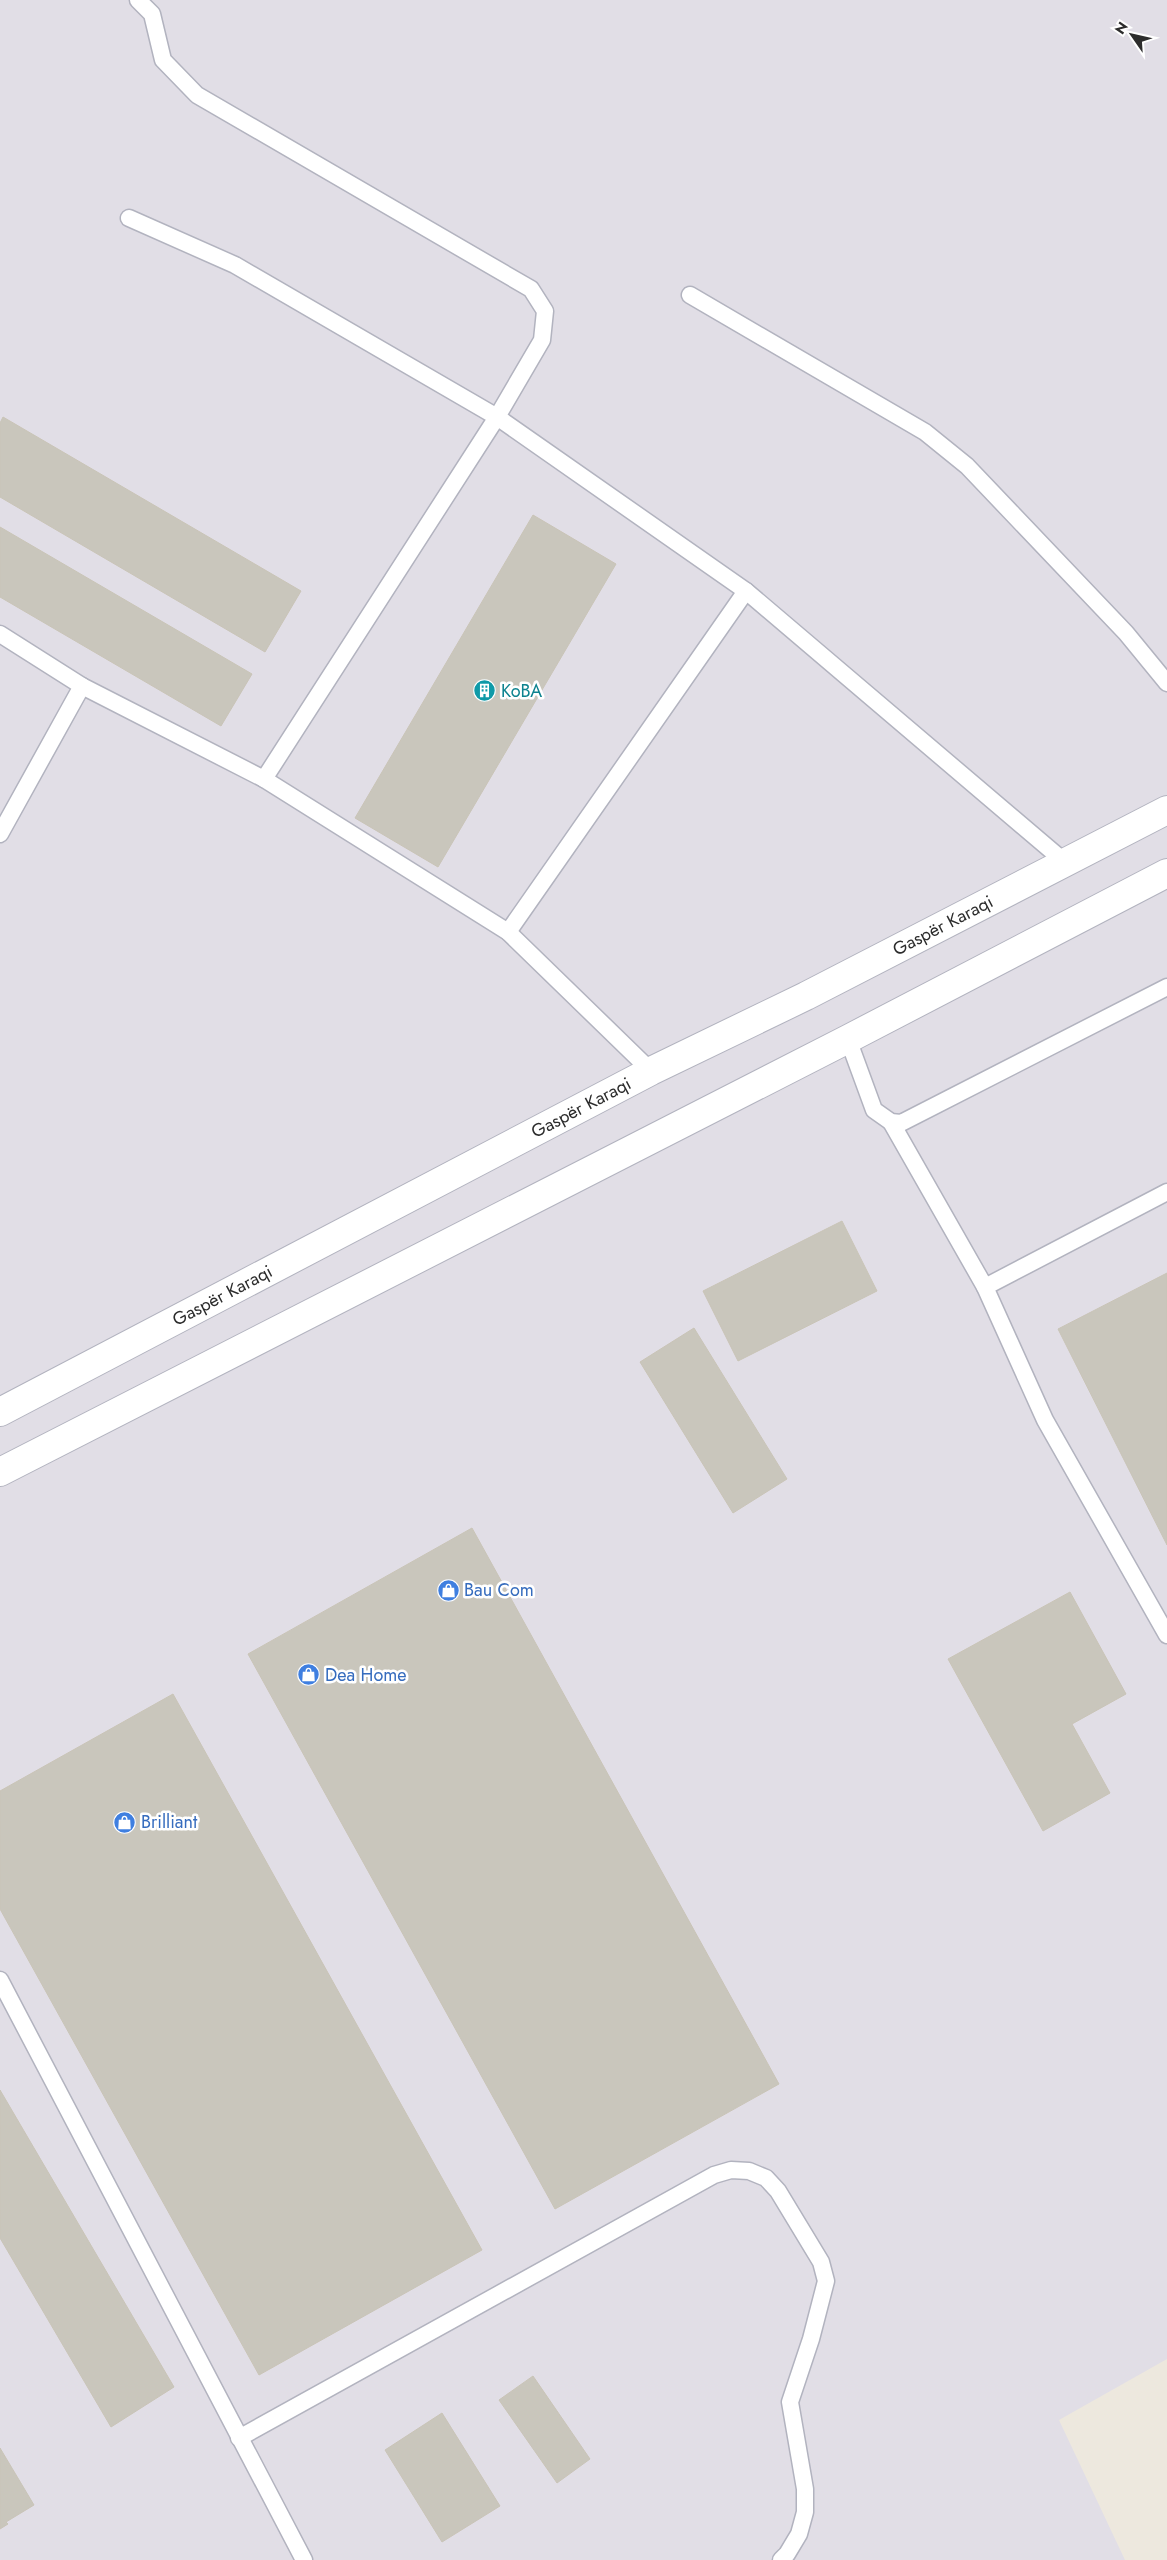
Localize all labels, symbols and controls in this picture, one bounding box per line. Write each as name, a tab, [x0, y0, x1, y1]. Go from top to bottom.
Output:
north arrow	[1107, 10, 1157, 60]
text: N	[1110, 18, 1133, 38]
place label: KoBA	[501, 678, 542, 704]
building icon: KoBA	[473, 679, 497, 703]
street label: Gaspër Karaqi	[888, 889, 998, 962]
street label: Gaspër Karaqi	[526, 1071, 636, 1145]
street label: Gaspër Karaqi	[168, 1259, 277, 1332]
place label: Bau Com	[464, 1577, 534, 1603]
shop icon: Bau Com	[436, 1578, 460, 1602]
place label: Dea Home	[325, 1662, 407, 1688]
shop icon: Dea Home	[297, 1663, 321, 1687]
place label: Brilliant	[141, 1809, 198, 1835]
shop icon: Brilliant	[113, 1810, 137, 1834]

